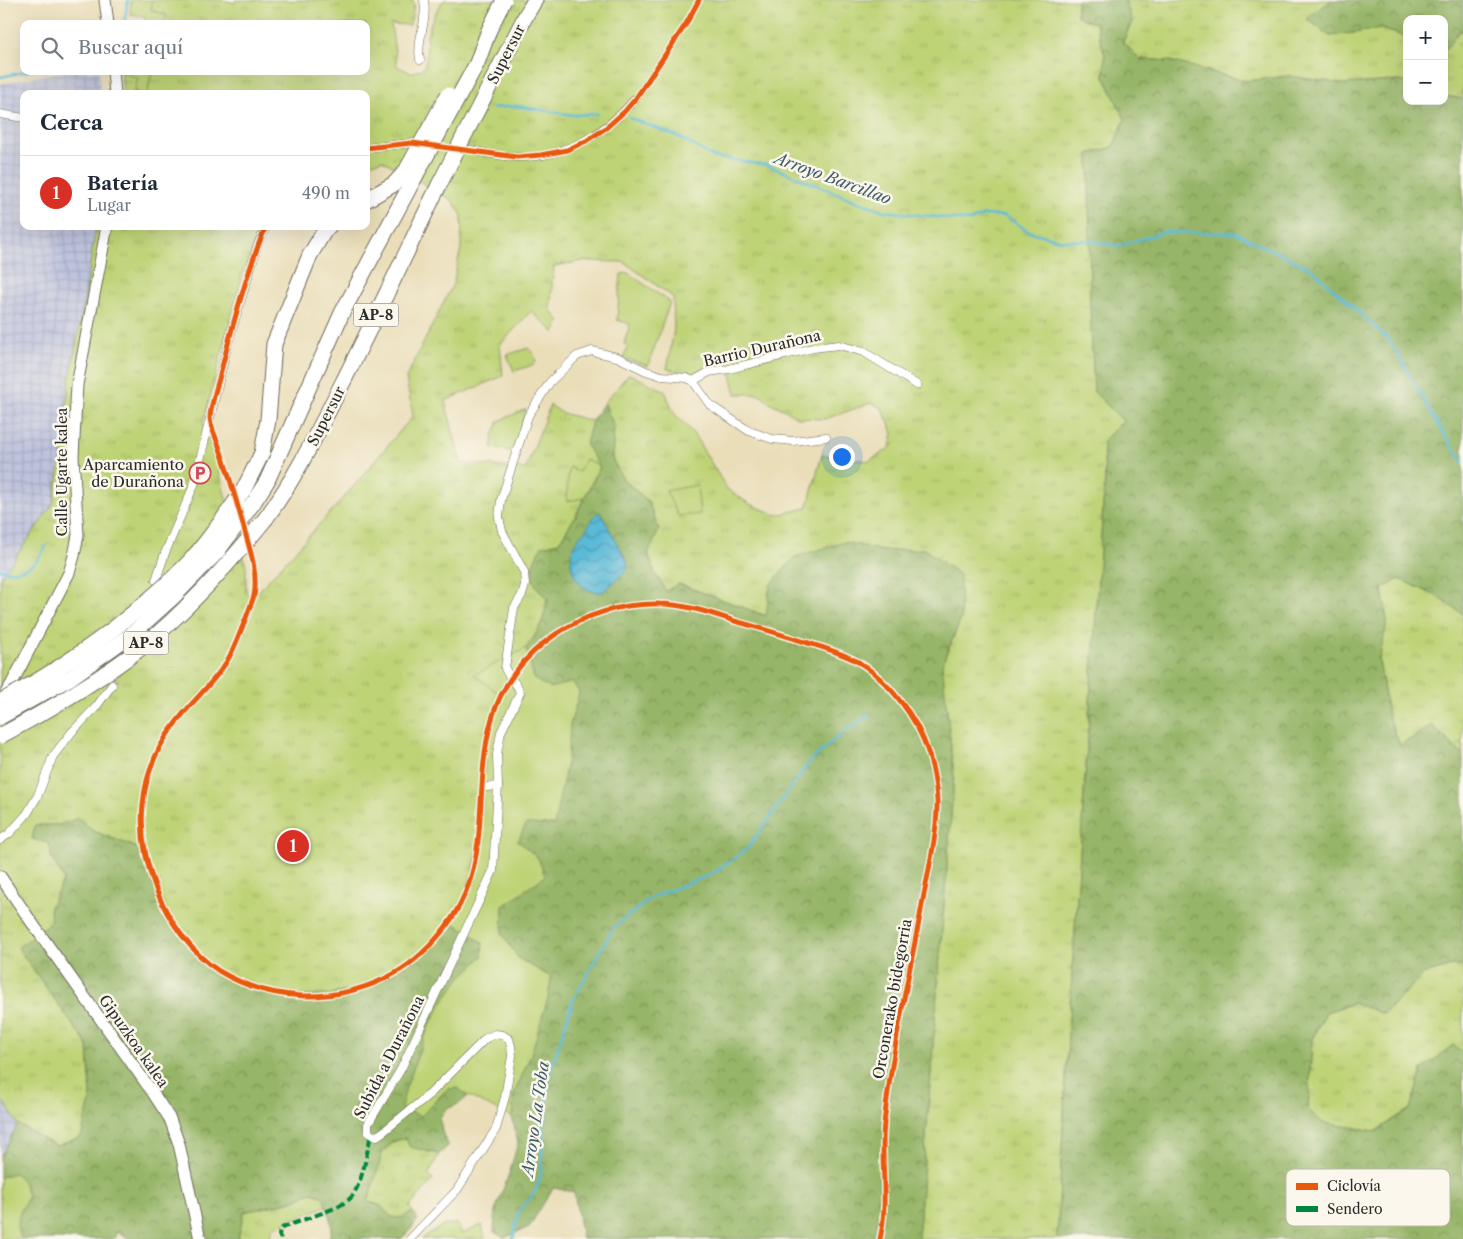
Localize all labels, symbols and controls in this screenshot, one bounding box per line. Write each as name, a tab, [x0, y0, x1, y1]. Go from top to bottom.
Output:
map controls	[1403, 15, 1448, 105]
button: +	[1403, 15, 1448, 60]
search box	[20, 20, 370, 75]
street label: Supersur	[483, 20, 529, 87]
icon: search	[38, 34, 66, 62]
text: Buscar aquí	[78, 36, 183, 59]
button: −	[1403, 60, 1448, 105]
text: Cerca	[40, 110, 103, 135]
water label: Arroyo Barcillao	[769, 147, 894, 208]
text: Batería	[87, 172, 158, 195]
text: 1	[52, 183, 60, 203]
text: 490 m	[302, 183, 350, 203]
text: Lugar	[87, 195, 131, 215]
road number: AP-8	[354, 304, 398, 326]
street label: Barrio Durañona	[701, 325, 823, 371]
street label: Supersur	[303, 382, 349, 449]
street label: Calle Ugarte kalea	[52, 408, 71, 536]
your location	[829, 444, 855, 470]
place label: Aparcamiento de Durañona	[82, 455, 184, 491]
parking icon: Aparcamiento de Durañona	[188, 461, 212, 485]
road number: AP-8	[124, 632, 168, 654]
pin: 1	[277, 827, 309, 865]
street label: Orconerako bidegorria	[869, 917, 915, 1081]
street label: Gipuzkoa kalea	[95, 991, 173, 1091]
street label: Subida a Durañona	[350, 992, 428, 1122]
water label: Arroyo La Toba	[517, 1060, 553, 1181]
legend	[1286, 1169, 1450, 1226]
text: Ciclovía	[1327, 1177, 1382, 1195]
text: Sendero	[1327, 1200, 1383, 1218]

